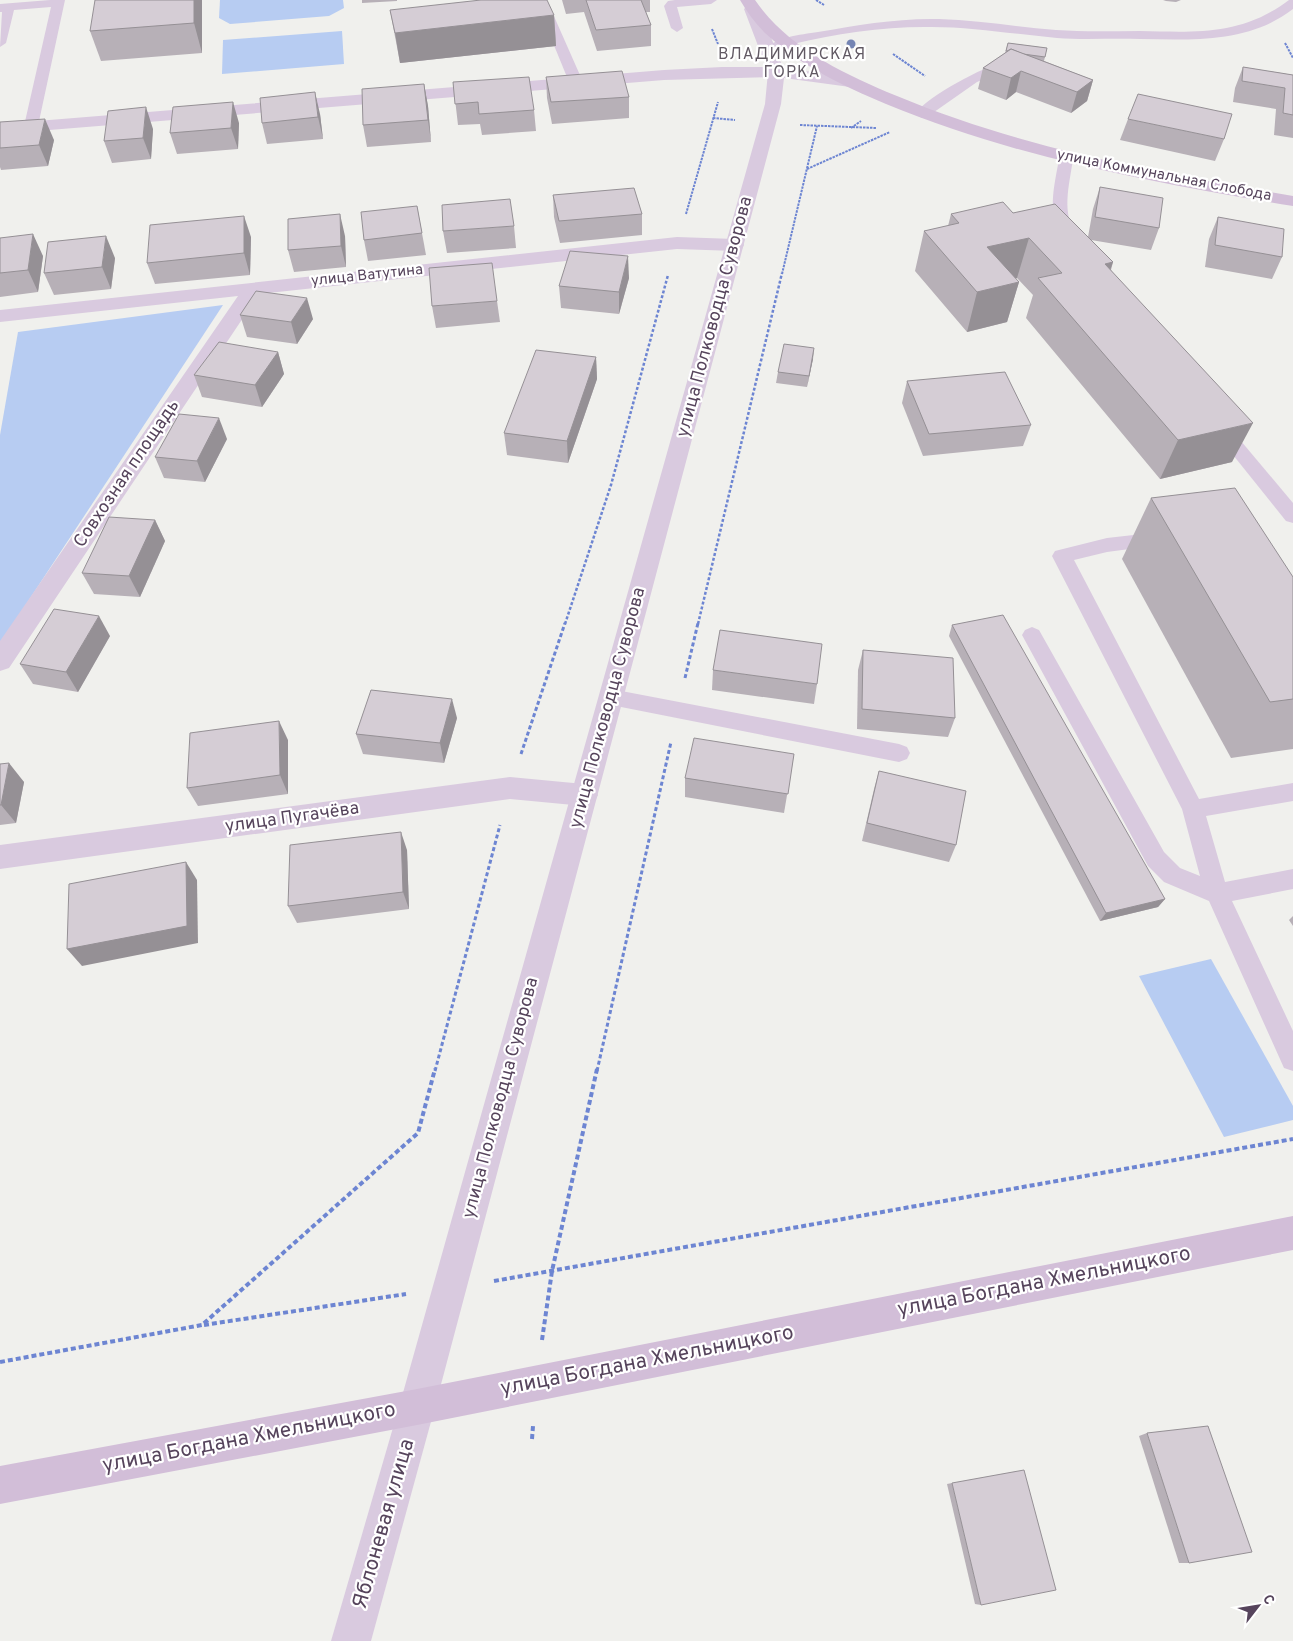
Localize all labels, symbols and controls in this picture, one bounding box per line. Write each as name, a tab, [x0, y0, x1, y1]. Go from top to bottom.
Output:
district label: ВЛАДИМИРСКАЯ ГОРКА	[718, 45, 866, 83]
street label: улица Коммунальная Слобода	[1055, 146, 1273, 206]
street label: улица Полководца Суворова	[672, 194, 758, 440]
street label: улица Ватутина	[310, 261, 424, 291]
street label: Совхозная площадь	[69, 396, 185, 552]
street label: улица Полководца Суворова	[565, 585, 651, 831]
street label: улица Пугачёва	[223, 797, 361, 839]
street label: улица Полководца Суворова	[458, 975, 544, 1221]
street label: улица Богдана Хмельницкого	[895, 1240, 1193, 1324]
street label: улица Богдана Хмельницкого	[498, 1319, 796, 1403]
street label: улица Богдана Хмельницкого	[100, 1396, 398, 1480]
street label: Яблоневая улица	[347, 1436, 421, 1612]
north arrow	[1233, 1581, 1283, 1631]
text: С	[1258, 1592, 1277, 1608]

